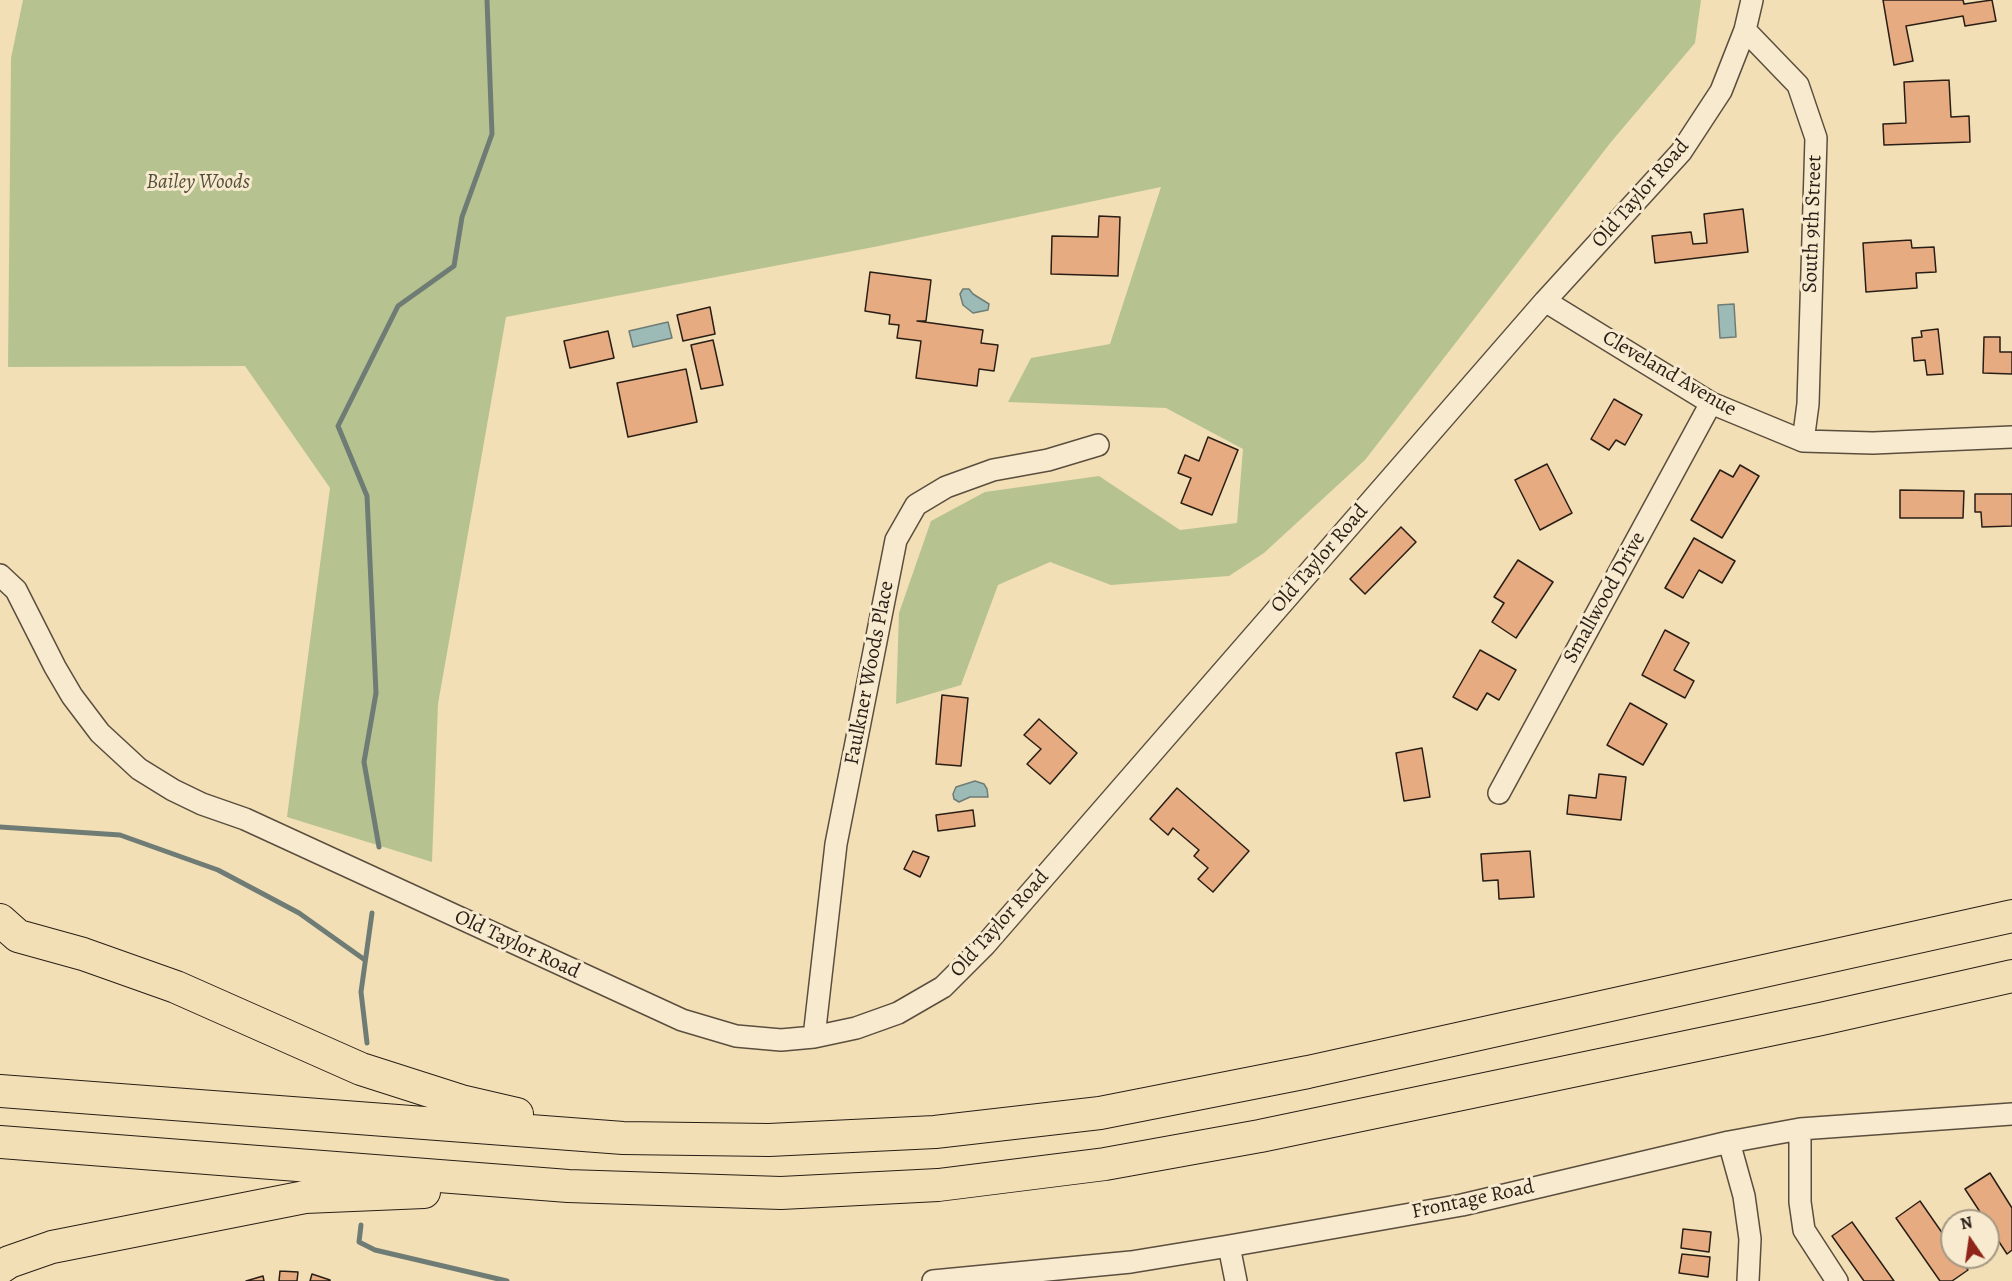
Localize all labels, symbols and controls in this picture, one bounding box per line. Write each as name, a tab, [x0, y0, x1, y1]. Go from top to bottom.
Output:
street label: Old Taylor Road	[1587, 135, 1695, 253]
street label: South 9th Street	[1798, 154, 1828, 294]
park label: Bailey Woods	[146, 170, 250, 196]
street label: Cleveland Avenue	[1598, 325, 1740, 423]
street label: Old Taylor Road	[1266, 500, 1374, 618]
street label: Smallwood Drive	[1558, 528, 1652, 668]
street label: Faulkner Woods Place	[840, 579, 900, 767]
street label: Old Taylor Road	[945, 865, 1055, 983]
street label: Old Taylor Road	[450, 905, 584, 985]
street label: Frontage Road	[1409, 1175, 1537, 1225]
north arrow	[1940, 1209, 2000, 1269]
text: N	[1958, 1211, 1975, 1235]

